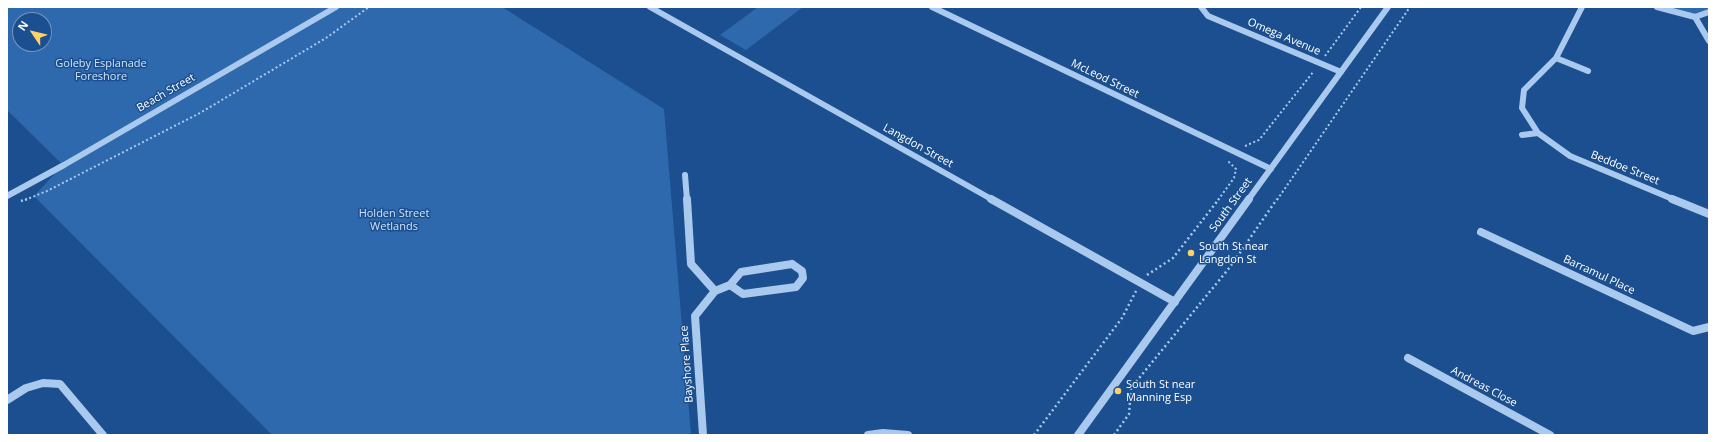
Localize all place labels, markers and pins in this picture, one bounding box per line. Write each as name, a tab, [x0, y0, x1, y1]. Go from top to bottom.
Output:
place label: South St near Langdon St	[1199, 240, 1268, 266]
marker: South St near Langdon St	[1186, 248, 1196, 258]
place label: South St near Manning Esp	[1126, 378, 1195, 404]
marker: South St near Manning Esp	[1113, 386, 1123, 396]

